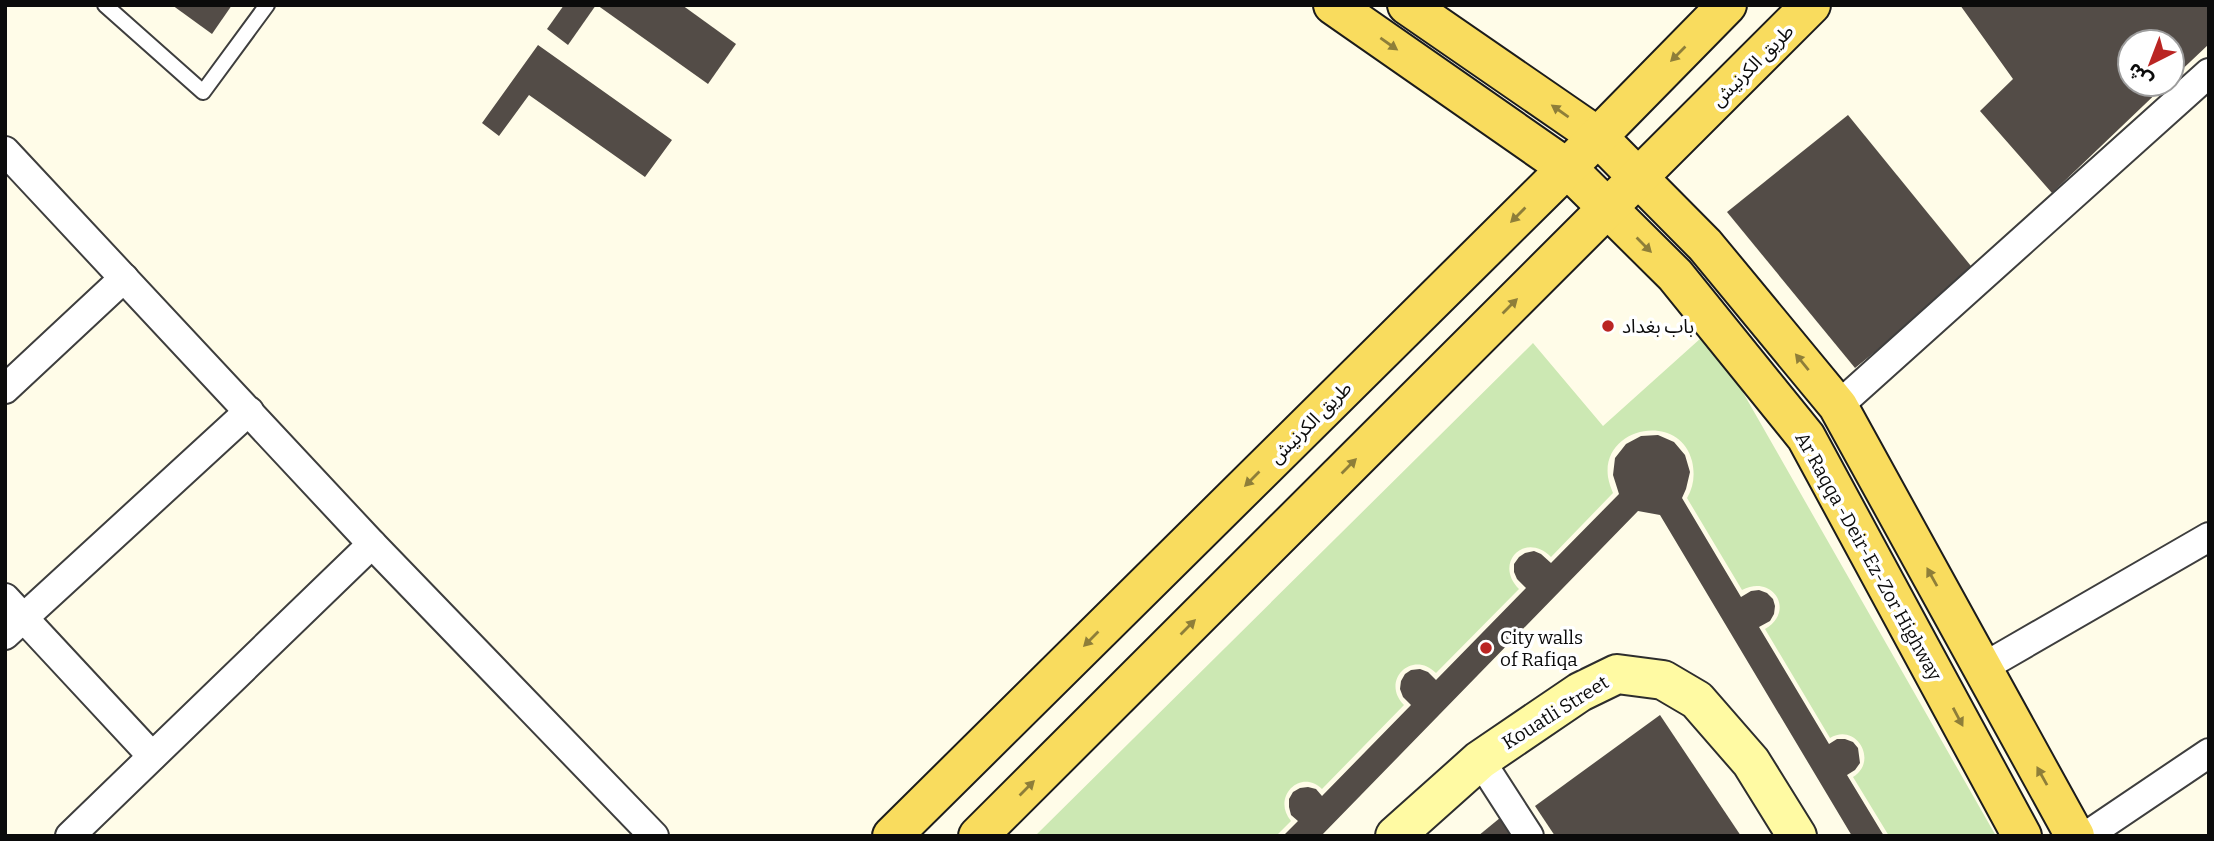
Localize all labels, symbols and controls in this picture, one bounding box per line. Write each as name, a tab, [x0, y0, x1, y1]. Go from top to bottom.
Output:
street label: طريق الكرنيش	[1706, 19, 1798, 111]
north arrow	[2116, 28, 2186, 98]
one-way arrow	[1380, 37, 1398, 51]
one-way arrow	[1670, 45, 1687, 62]
text: ش	[2123, 58, 2157, 93]
one-way arrow	[1551, 104, 1569, 118]
one-way arrow	[1510, 207, 1527, 224]
one-way arrow	[1635, 236, 1652, 252]
one-way arrow	[1501, 298, 1518, 314]
place label: باب بغداد	[1622, 315, 1694, 338]
marker: باب بغداد	[1600, 318, 1616, 334]
one-way arrow	[1794, 353, 1809, 371]
street label: طريق الكرنيش	[1264, 376, 1356, 468]
street label: Ar Raqqa -Deir-Ez-Zor Highway	[1790, 428, 1947, 685]
one-way arrow	[1340, 458, 1357, 475]
one-way arrow	[1244, 470, 1261, 487]
one-way arrow	[1926, 567, 1938, 586]
one-way arrow	[1179, 619, 1195, 636]
place label: City walls of Rafiqa	[1500, 626, 1583, 671]
one-way arrow	[1082, 630, 1099, 647]
marker: City walls of Rafiqa	[1478, 640, 1494, 656]
street label: Kouatli Street	[1498, 671, 1613, 754]
one-way arrow	[1951, 708, 1963, 728]
one-way arrow	[2036, 766, 2048, 786]
one-way arrow	[1018, 779, 1035, 796]

